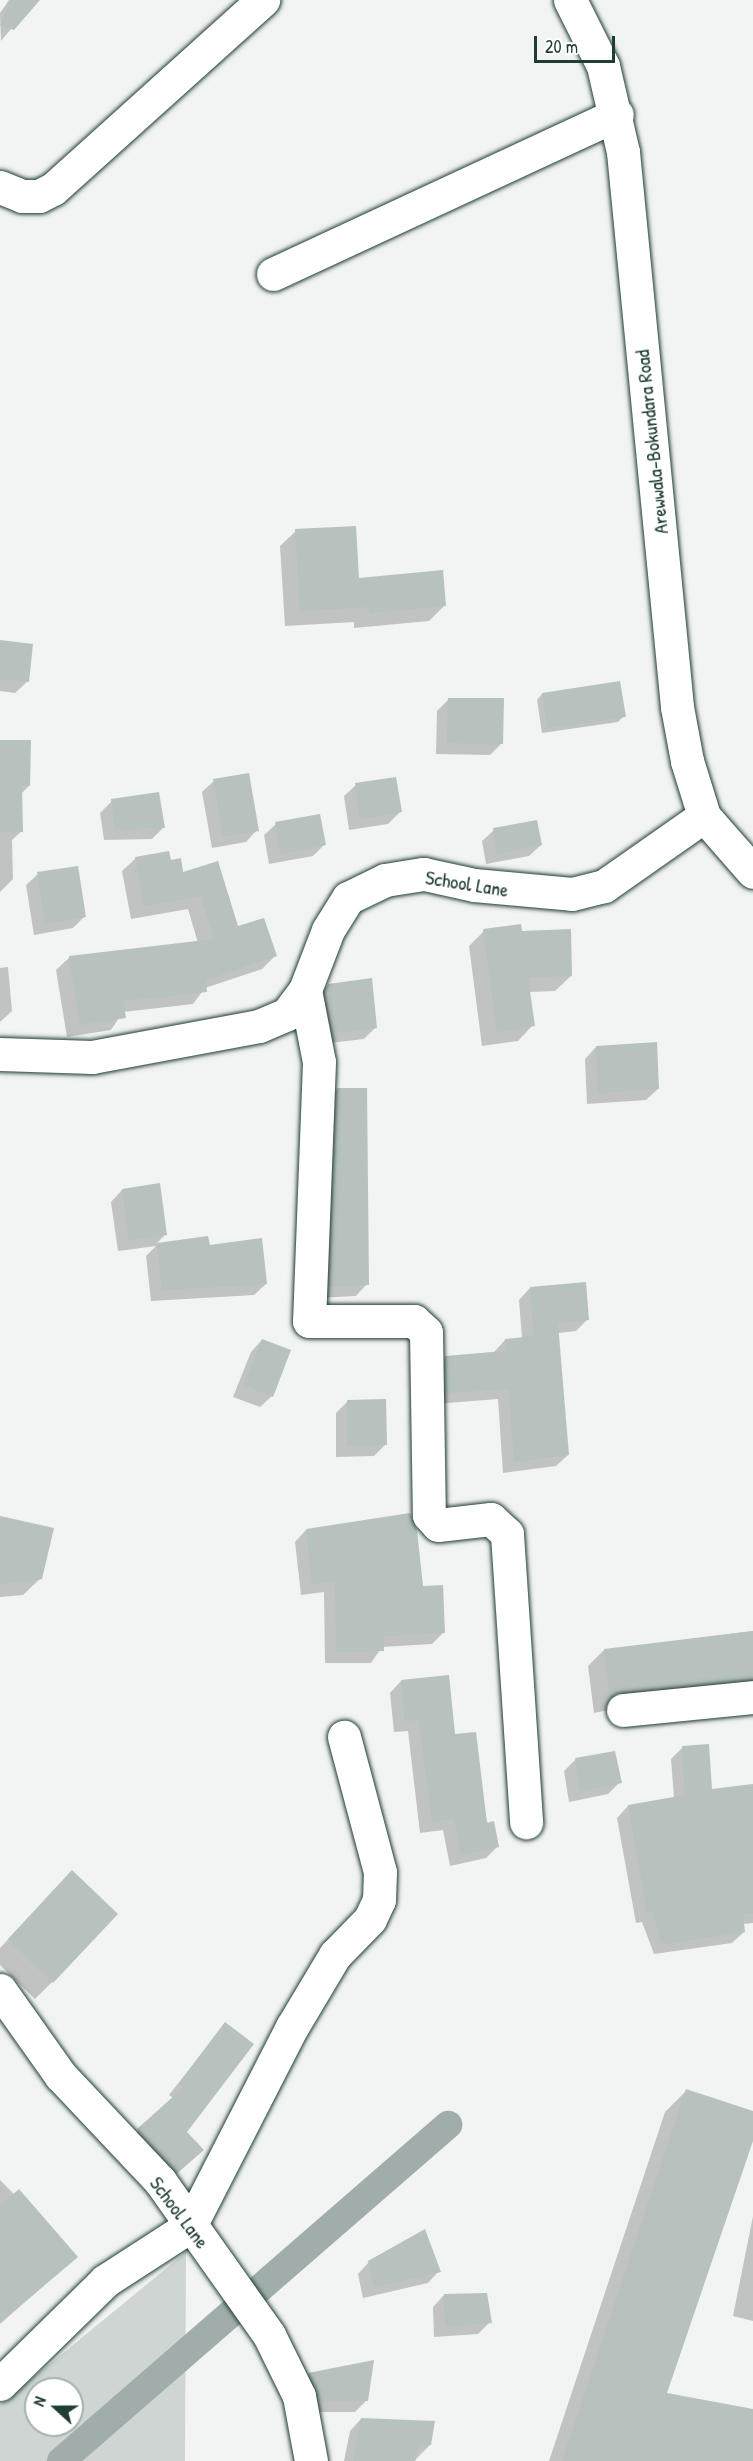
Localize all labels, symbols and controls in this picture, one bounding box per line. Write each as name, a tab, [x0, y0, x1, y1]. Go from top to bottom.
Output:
scale bar	[537, 24, 618, 62]
text: 20 m	[545, 34, 578, 59]
street label: Arewwala-Bokundara Road	[629, 349, 673, 535]
street label: School Lane	[424, 865, 510, 901]
street label: School Lane	[145, 2171, 215, 2253]
north arrow	[24, 2377, 84, 2437]
text: N	[27, 2393, 51, 2409]

